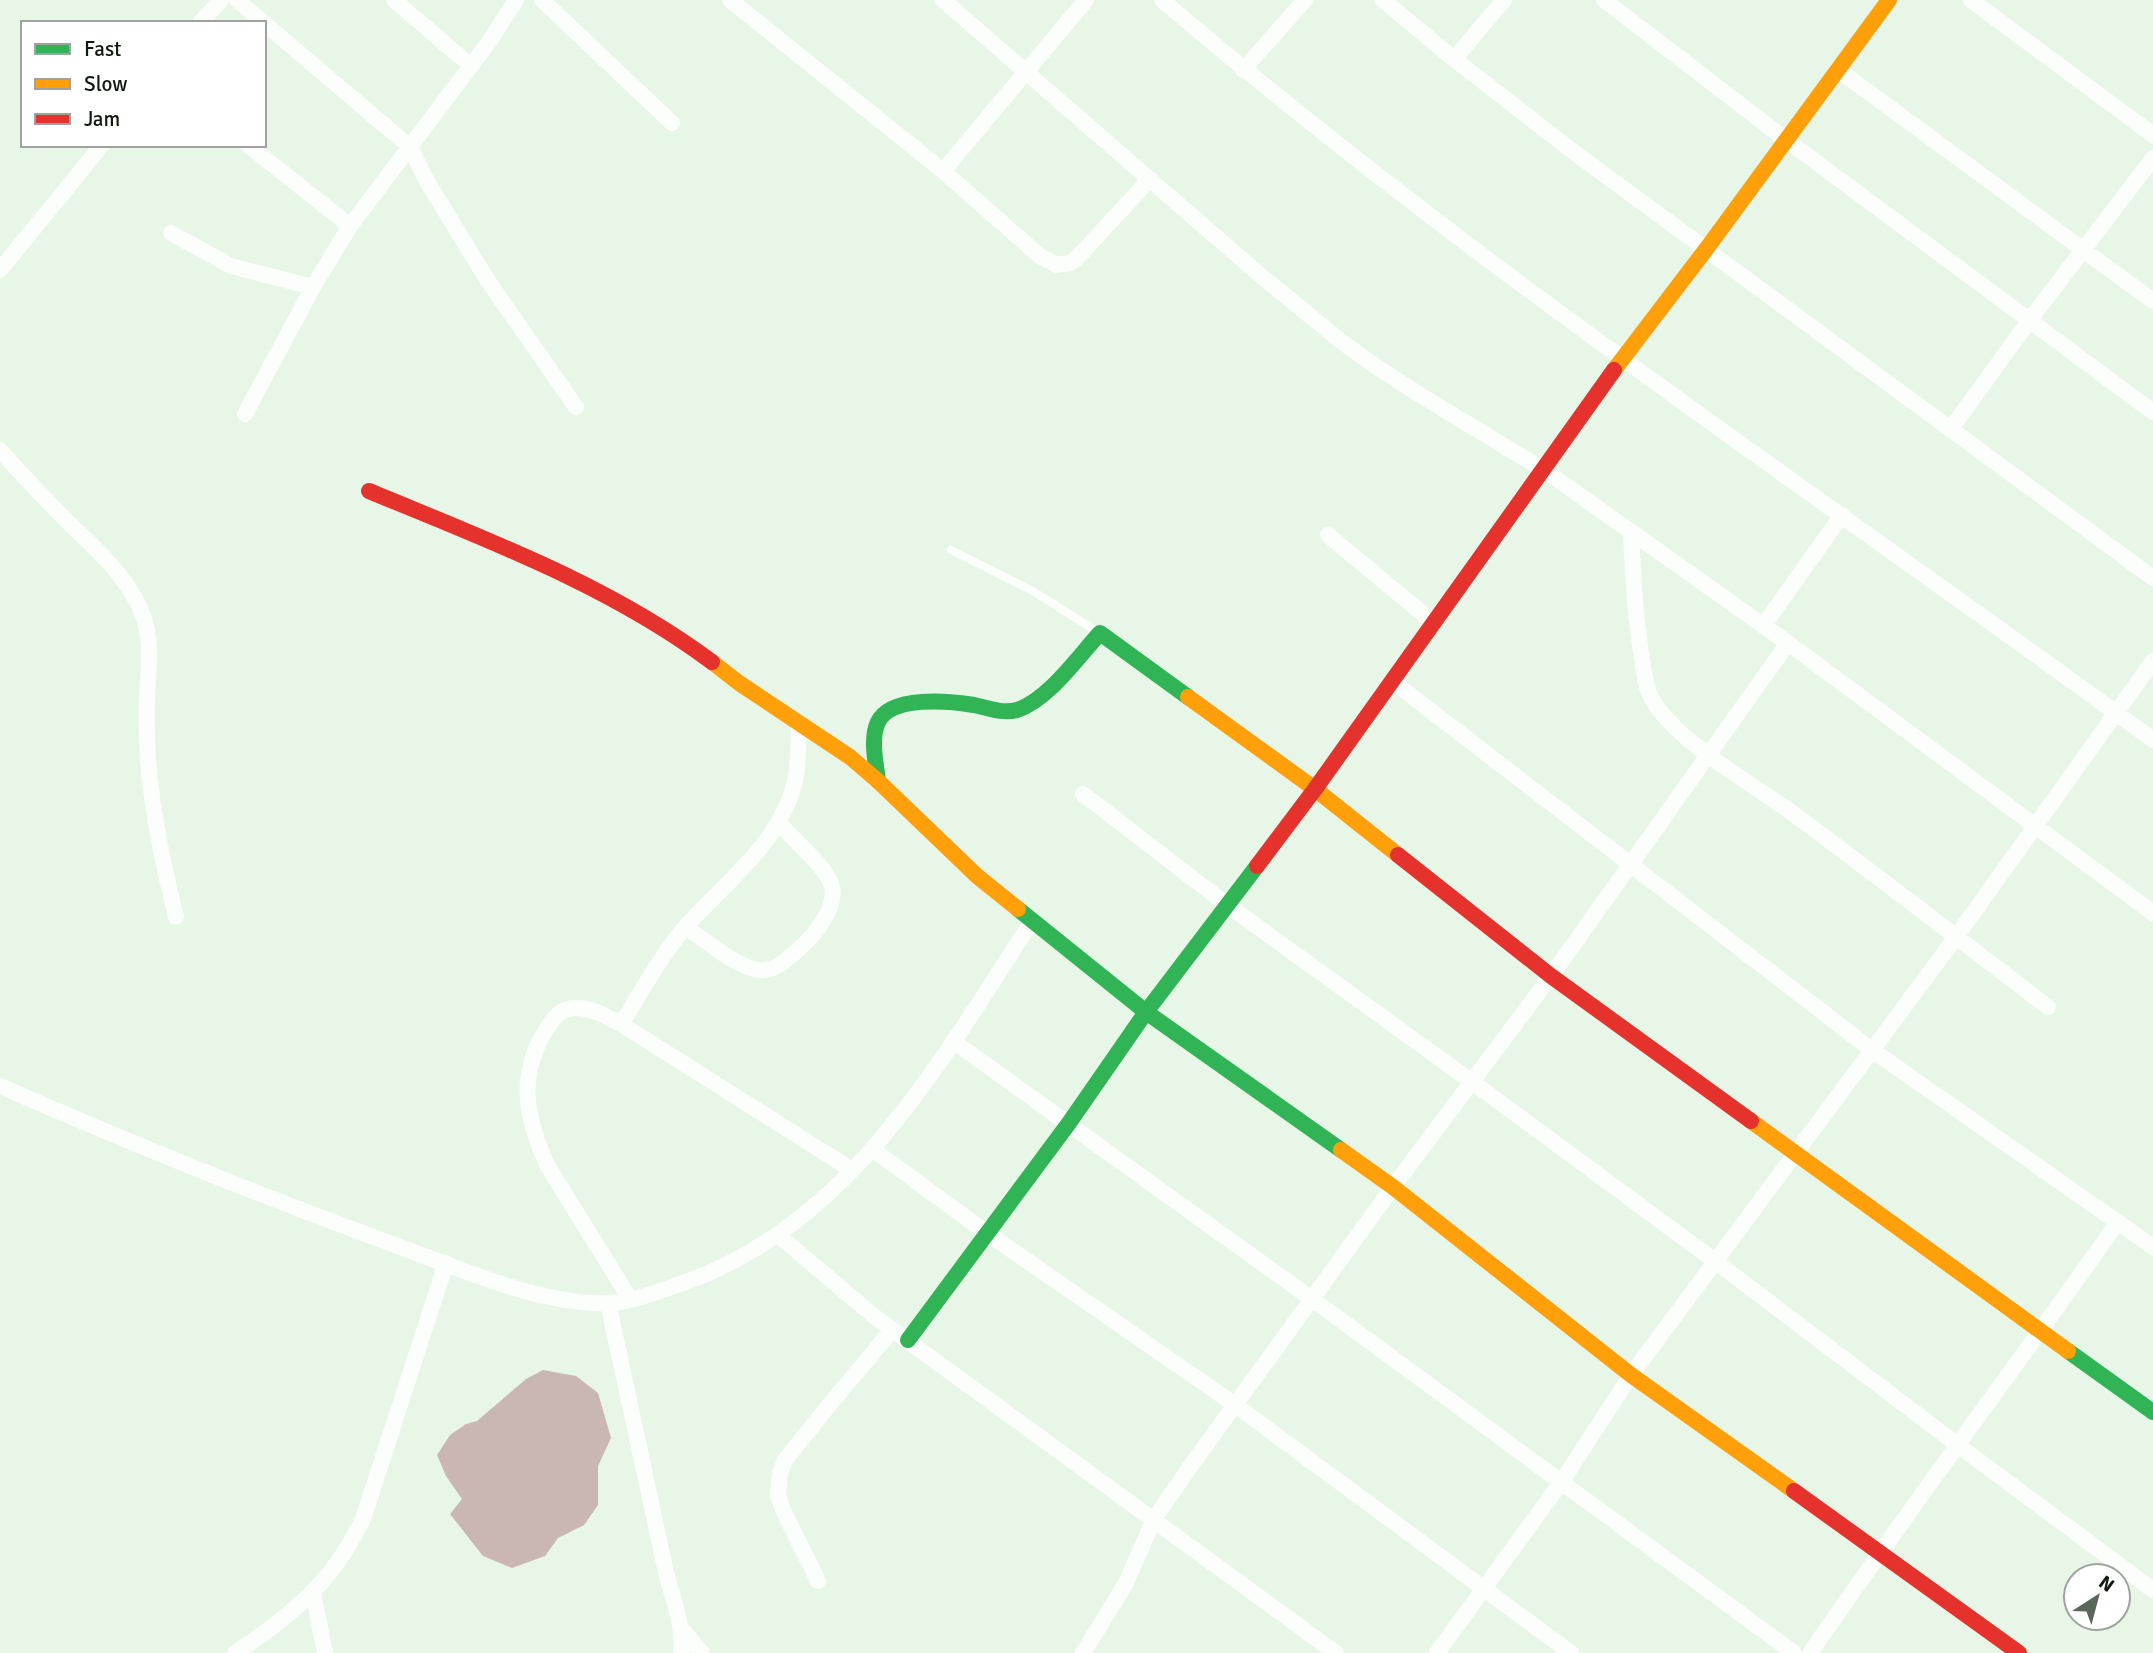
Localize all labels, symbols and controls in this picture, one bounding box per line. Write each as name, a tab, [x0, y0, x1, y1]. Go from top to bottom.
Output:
legend	[21, 21, 266, 147]
text: Fast	[84, 36, 121, 62]
text: Slow	[84, 71, 128, 97]
text: Jam	[84, 106, 120, 132]
north arrow	[2062, 1562, 2132, 1632]
text: N	[2094, 1570, 2119, 1598]

